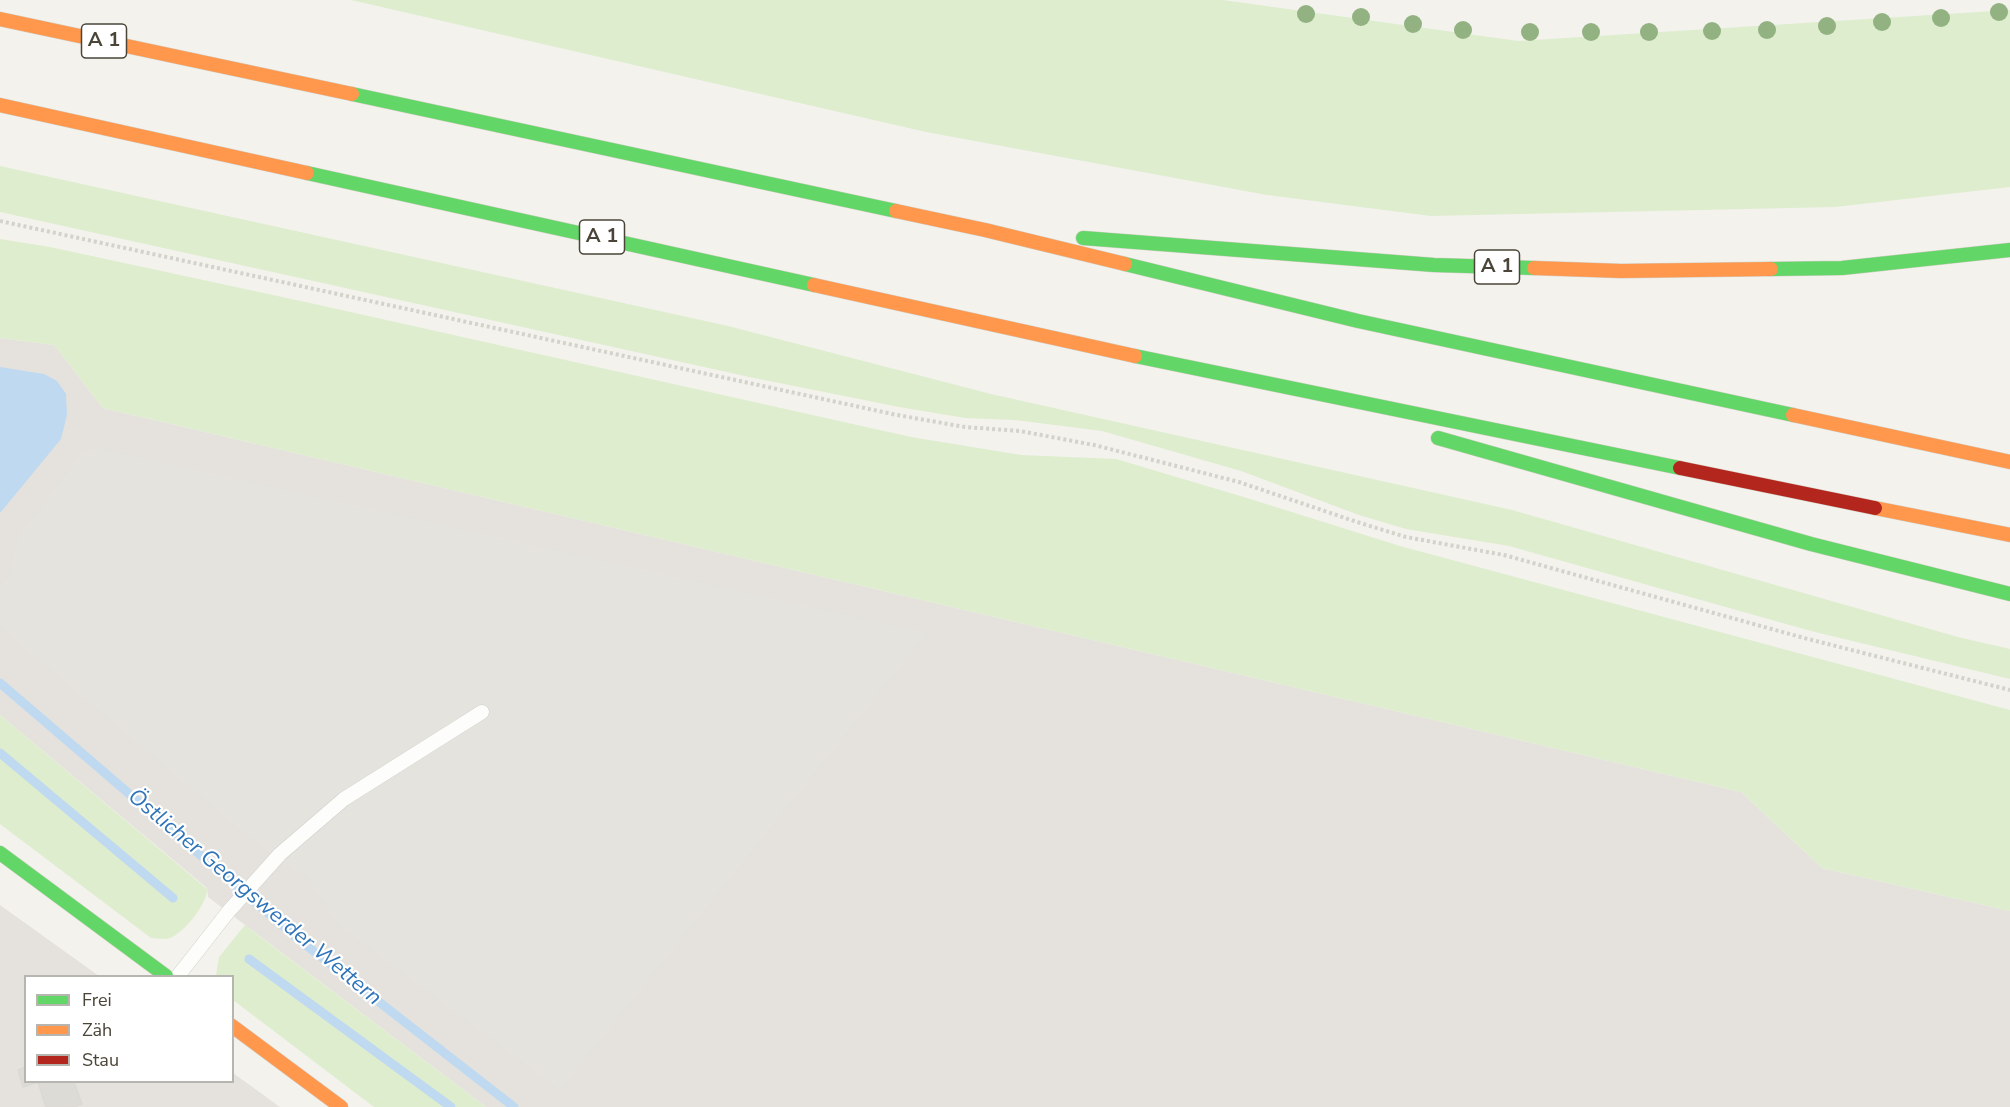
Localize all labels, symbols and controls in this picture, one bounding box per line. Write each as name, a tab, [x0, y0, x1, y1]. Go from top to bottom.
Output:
road number: A 1	[82, 24, 126, 58]
road number: A 1	[580, 220, 624, 254]
road number: A 1	[1474, 250, 1520, 284]
water label: Östlicher Georgswerder Wettern	[122, 784, 386, 1012]
legend	[24, 975, 234, 1083]
text: Frei	[82, 988, 112, 1012]
text: Zäh	[82, 1018, 112, 1042]
text: Stau	[82, 1048, 119, 1072]

